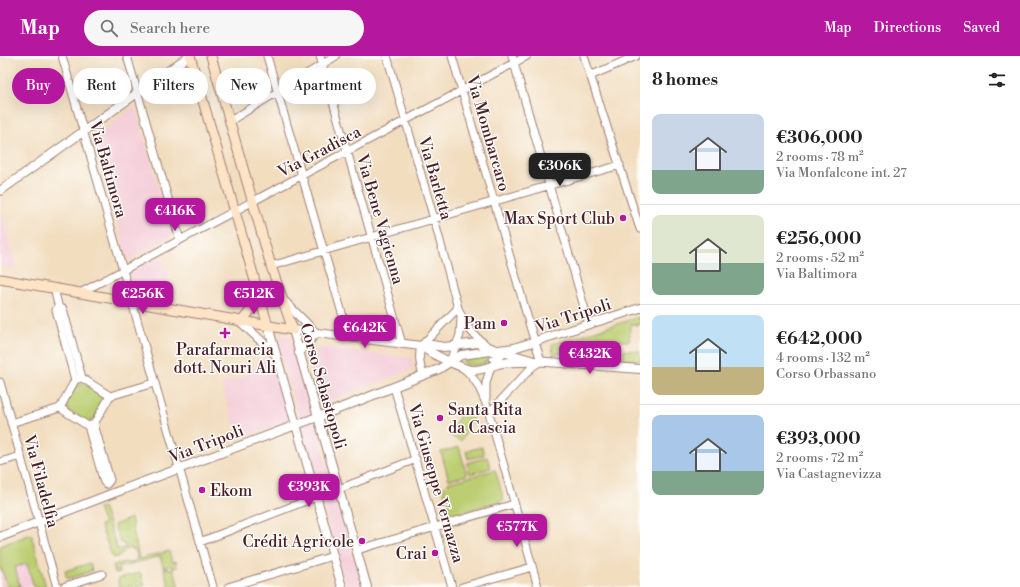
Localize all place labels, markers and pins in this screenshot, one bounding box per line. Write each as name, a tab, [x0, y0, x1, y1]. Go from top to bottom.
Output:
pin: €306K	[532, 153, 588, 187]
pin: €416K	[147, 198, 203, 232]
place label: Max Sport Club	[504, 209, 615, 229]
marker: Max Sport Club	[618, 213, 628, 223]
pin: €256K	[115, 281, 171, 315]
pin: €512K	[226, 281, 282, 315]
place label: Pam	[464, 314, 496, 334]
pin: €642K	[337, 315, 393, 349]
marker: Pam	[499, 318, 509, 328]
marker: Parafarmacia dott. Nouri Ali	[220, 328, 230, 338]
place label: Parafarmacia dott. Nouri Ali	[174, 340, 276, 378]
pin: €432K	[562, 341, 618, 375]
place label: Santa Rita da Cascia	[448, 400, 523, 438]
marker: Santa Rita da Cascia	[435, 413, 445, 423]
pin: €393K	[281, 474, 337, 508]
place label: Ekom	[210, 481, 252, 501]
marker: Ekom	[197, 485, 207, 495]
pin: €577K	[489, 514, 545, 548]
place label: Crédit Agricole	[243, 532, 354, 552]
marker: Crédit Agricole	[357, 536, 367, 546]
place label: Crai	[396, 544, 427, 564]
marker: Crai	[430, 548, 440, 558]

